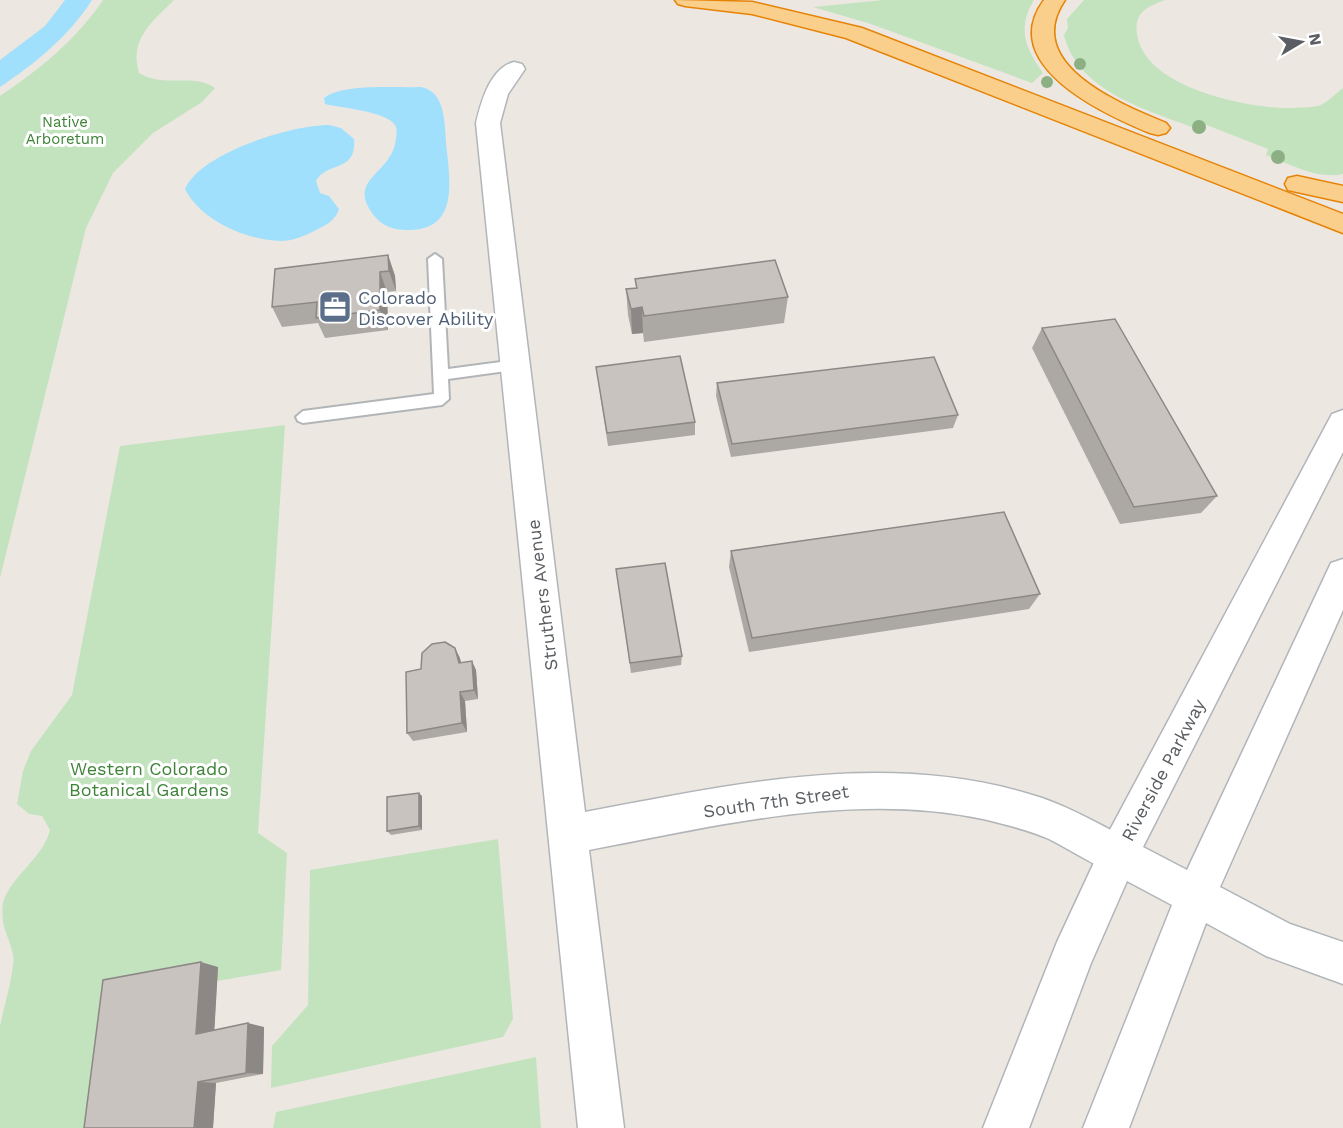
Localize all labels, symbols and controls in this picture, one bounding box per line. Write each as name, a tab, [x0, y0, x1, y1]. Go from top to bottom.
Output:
north arrow	[1271, 12, 1331, 72]
text: N	[1305, 32, 1326, 47]
park label: Native Arboretum	[26, 113, 104, 148]
place label: Colorado Discover Ability	[358, 287, 494, 329]
office icon: Colorado Discover Ability	[317, 289, 353, 325]
street label: Struthers Avenue	[522, 518, 562, 672]
street label: Riverside Parkway	[1117, 695, 1210, 845]
park label: Western Colorado Botanical Gardens	[69, 758, 229, 800]
street label: South 7th Street	[702, 780, 851, 822]

